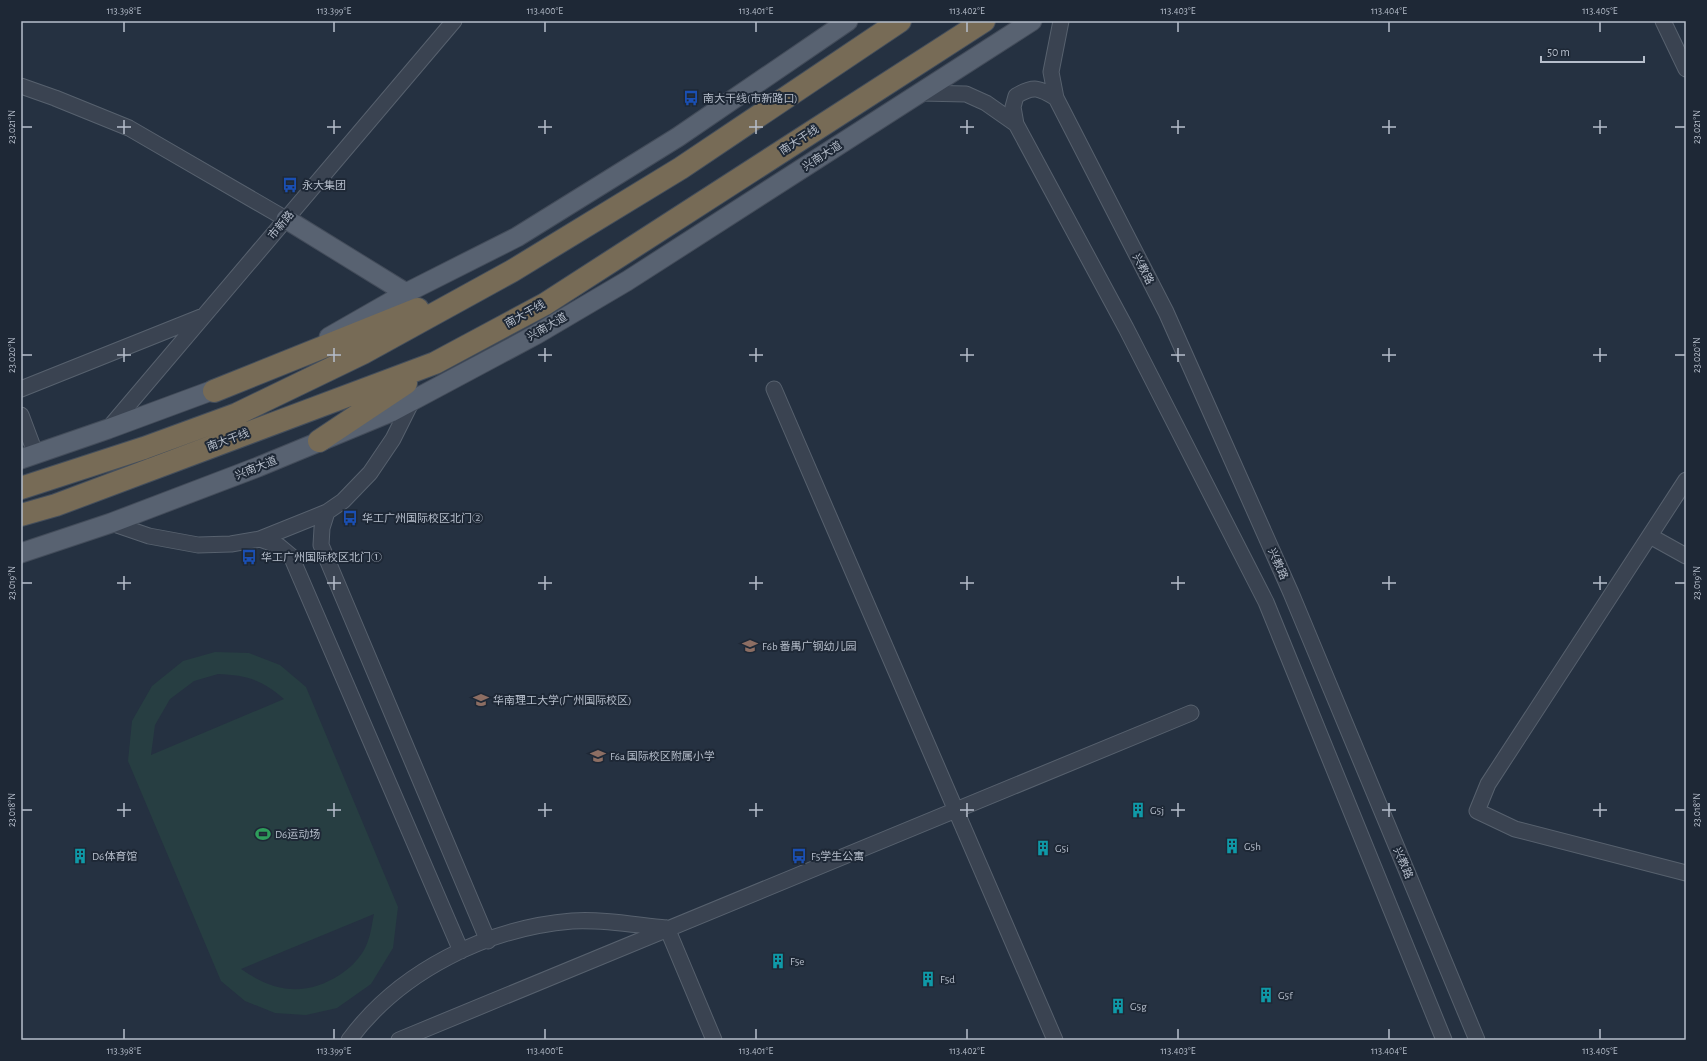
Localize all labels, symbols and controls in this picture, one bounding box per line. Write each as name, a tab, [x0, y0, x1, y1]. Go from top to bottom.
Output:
text: 113.398°E	[107, 6, 141, 16]
text: 113.399°E	[317, 6, 351, 16]
text: 113.400°E	[527, 6, 563, 16]
text: 113.401°E	[739, 6, 773, 16]
text: 113.402°E	[949, 6, 985, 16]
text: 113.403°E	[1160, 6, 1196, 16]
text: 113.404°E	[1371, 6, 1407, 16]
text: 113.405°E	[1582, 6, 1618, 16]
scale bar	[1541, 38, 1644, 64]
text: 50 m	[1547, 46, 1570, 58]
bus stop icon: 南大干线(市新路口)	[682, 89, 700, 107]
place label: 南大干线(市新路口)	[703, 92, 798, 104]
text: 23.021°N	[7, 110, 17, 144]
text: 23.021°N	[1692, 110, 1702, 144]
street label: 南大干线	[778, 123, 820, 157]
street label: 兴南大道	[800, 139, 843, 173]
bus stop icon: 永大集团	[281, 176, 299, 194]
place label: 永大集团	[302, 179, 346, 191]
street label: 市新路	[265, 208, 296, 241]
street label: 兴教路	[1131, 251, 1156, 286]
street label: 南大干线	[503, 299, 547, 329]
street label: 兴南大道	[525, 310, 569, 343]
text: 23.020°N	[7, 337, 17, 373]
text: 23.020°N	[1692, 337, 1702, 373]
street label: 南大干线	[205, 427, 251, 453]
street label: 兴南大道	[233, 454, 278, 481]
bus stop icon: 华工广州国际校区北门②	[341, 509, 359, 527]
place label: 华工广州国际校区北门②	[362, 512, 483, 524]
street label: 兴教路	[1266, 546, 1291, 581]
bus stop icon: 华工广州国际校区北门①	[240, 548, 258, 566]
place label: 华工广州国际校区北门①	[261, 551, 382, 563]
text: 23.019°N	[7, 566, 17, 600]
text: 23.019°N	[1692, 566, 1702, 600]
school or university icon: F6b 番禺广钢幼儿园	[741, 637, 759, 655]
place label: F6b 番禺广钢幼儿园	[762, 640, 856, 652]
school or university icon: 华南理工大学(广州国际校区)	[472, 691, 490, 709]
place label: 华南理工大学(广州国际校区)	[493, 694, 632, 706]
school or university icon: F6a 国际校区附属小学	[589, 747, 607, 765]
place label: F6a 国际校区附属小学	[610, 750, 715, 762]
text: 23.018°N	[7, 793, 17, 827]
text: 23.018°N	[1692, 793, 1702, 827]
building icon: G5j	[1129, 801, 1147, 819]
place label: G5j	[1150, 805, 1164, 816]
sports icon: D6运动场	[254, 825, 272, 843]
place label: D6运动场	[275, 828, 320, 840]
building icon: G5h	[1223, 837, 1241, 855]
building icon: G5i	[1034, 839, 1052, 857]
place label: G5h	[1244, 841, 1261, 852]
place label: G5i	[1055, 843, 1069, 854]
street label: 兴教路	[1391, 845, 1415, 880]
building icon: D6体育馆	[71, 847, 89, 865]
bus stop icon: F5学生公寓	[790, 847, 808, 865]
place label: D6体育馆	[92, 850, 137, 862]
place label: F5学生公寓	[811, 850, 864, 862]
building icon: F5e	[769, 952, 787, 970]
place label: F5e	[790, 956, 804, 967]
building icon: F5d	[919, 970, 937, 988]
place label: F5d	[940, 974, 955, 985]
building icon: G5f	[1257, 986, 1275, 1004]
place label: G5f	[1278, 990, 1293, 1001]
building icon: G5g	[1109, 997, 1127, 1015]
place label: G5g	[1130, 1001, 1147, 1012]
text: 113.398°E	[107, 1046, 141, 1056]
text: 113.399°E	[317, 1046, 351, 1056]
text: 113.400°E	[527, 1046, 563, 1056]
text: 113.401°E	[739, 1046, 773, 1056]
text: 113.402°E	[949, 1046, 985, 1056]
text: 113.403°E	[1160, 1046, 1196, 1056]
text: 113.404°E	[1371, 1046, 1407, 1056]
text: 113.405°E	[1582, 1046, 1618, 1056]

